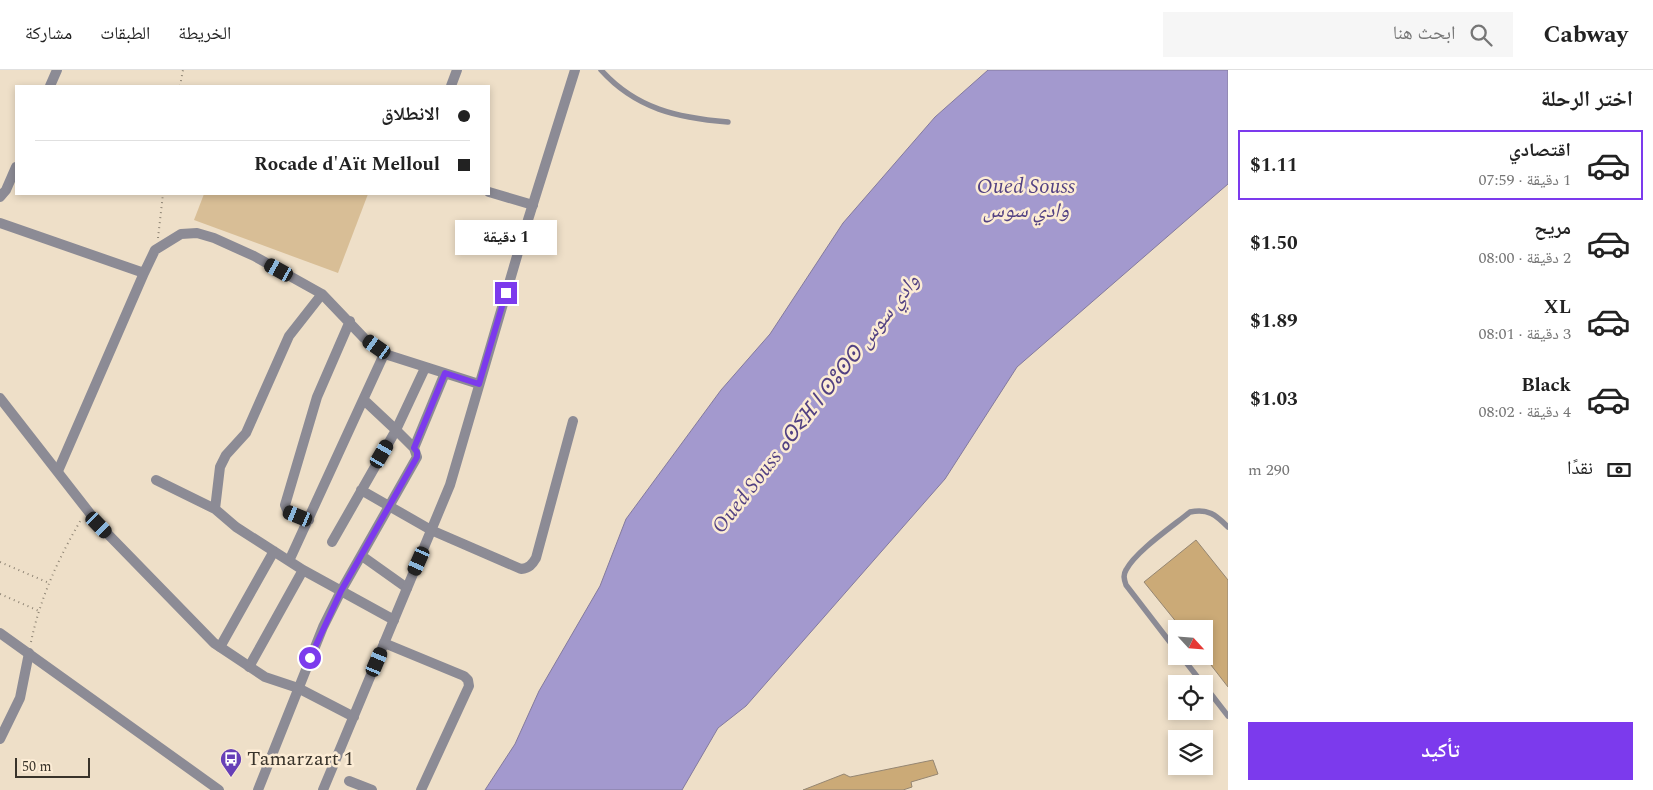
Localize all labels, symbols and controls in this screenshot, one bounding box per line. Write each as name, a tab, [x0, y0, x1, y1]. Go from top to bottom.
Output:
search box	[1163, 12, 1513, 57]
text: Cabway	[1543, 17, 1628, 53]
text: ابحث هنا	[1393, 19, 1455, 48]
text: مشاركة	[25, 20, 72, 47]
text: الطبقات	[100, 20, 150, 47]
text: الخريطة	[178, 20, 231, 47]
icon: search	[1467, 21, 1495, 49]
text: اختر الرحلة	[1541, 83, 1633, 116]
text: الانطلاق	[381, 100, 440, 129]
text: اقتصادي	[1509, 136, 1571, 165]
icon: car	[1586, 143, 1631, 188]
text: Rocade d'Aït Melloul	[254, 150, 440, 179]
text: $1.11	[1250, 151, 1298, 180]
text: 1 دقيقة · 07:59	[1478, 168, 1571, 192]
water label: Oued Souss وادي سوس	[977, 171, 1076, 227]
text: مريح	[1534, 214, 1571, 243]
callout: 1 دقيقة	[455, 220, 557, 256]
icon: car	[1586, 221, 1631, 266]
text: 1 دقيقة	[483, 225, 529, 249]
text: $1.50	[1250, 229, 1298, 258]
text: 2 دقيقة · 08:00	[1478, 246, 1571, 270]
car	[262, 256, 295, 284]
water label: Oued Souss ⴰⵙⵉⴼ ⵏ ⵙⵓⵙⵙ وادي سوس	[704, 267, 928, 541]
route end	[495, 282, 517, 304]
text: XL	[1544, 293, 1571, 322]
icon: car	[1586, 299, 1631, 344]
text: $1.89	[1250, 307, 1298, 336]
text: 3 دقيقة · 08:01	[1478, 322, 1571, 346]
car	[360, 332, 393, 362]
text: Black	[1521, 371, 1571, 400]
icon: car	[1586, 377, 1631, 422]
text: $1.03	[1250, 385, 1298, 414]
text: 4 دقيقة · 08:02	[1478, 400, 1571, 424]
car	[368, 437, 395, 471]
text: نقدًا	[1567, 454, 1593, 483]
icon: cash	[1605, 456, 1633, 484]
text: 290 m	[1248, 458, 1290, 482]
car	[281, 503, 314, 529]
car	[83, 509, 114, 541]
car	[406, 544, 431, 578]
north arrow	[1168, 620, 1212, 665]
map controls	[1168, 620, 1213, 775]
car	[364, 645, 389, 679]
route start	[299, 647, 321, 669]
button: locate	[1168, 675, 1213, 720]
button: تأكيد	[1248, 722, 1633, 780]
button: layers	[1168, 730, 1213, 775]
place label: Tamarzart 1	[247, 744, 354, 774]
bus stop icon: Tamarzart 1	[219, 747, 243, 778]
scale bar	[15, 755, 90, 778]
text: 50 m	[22, 756, 52, 777]

